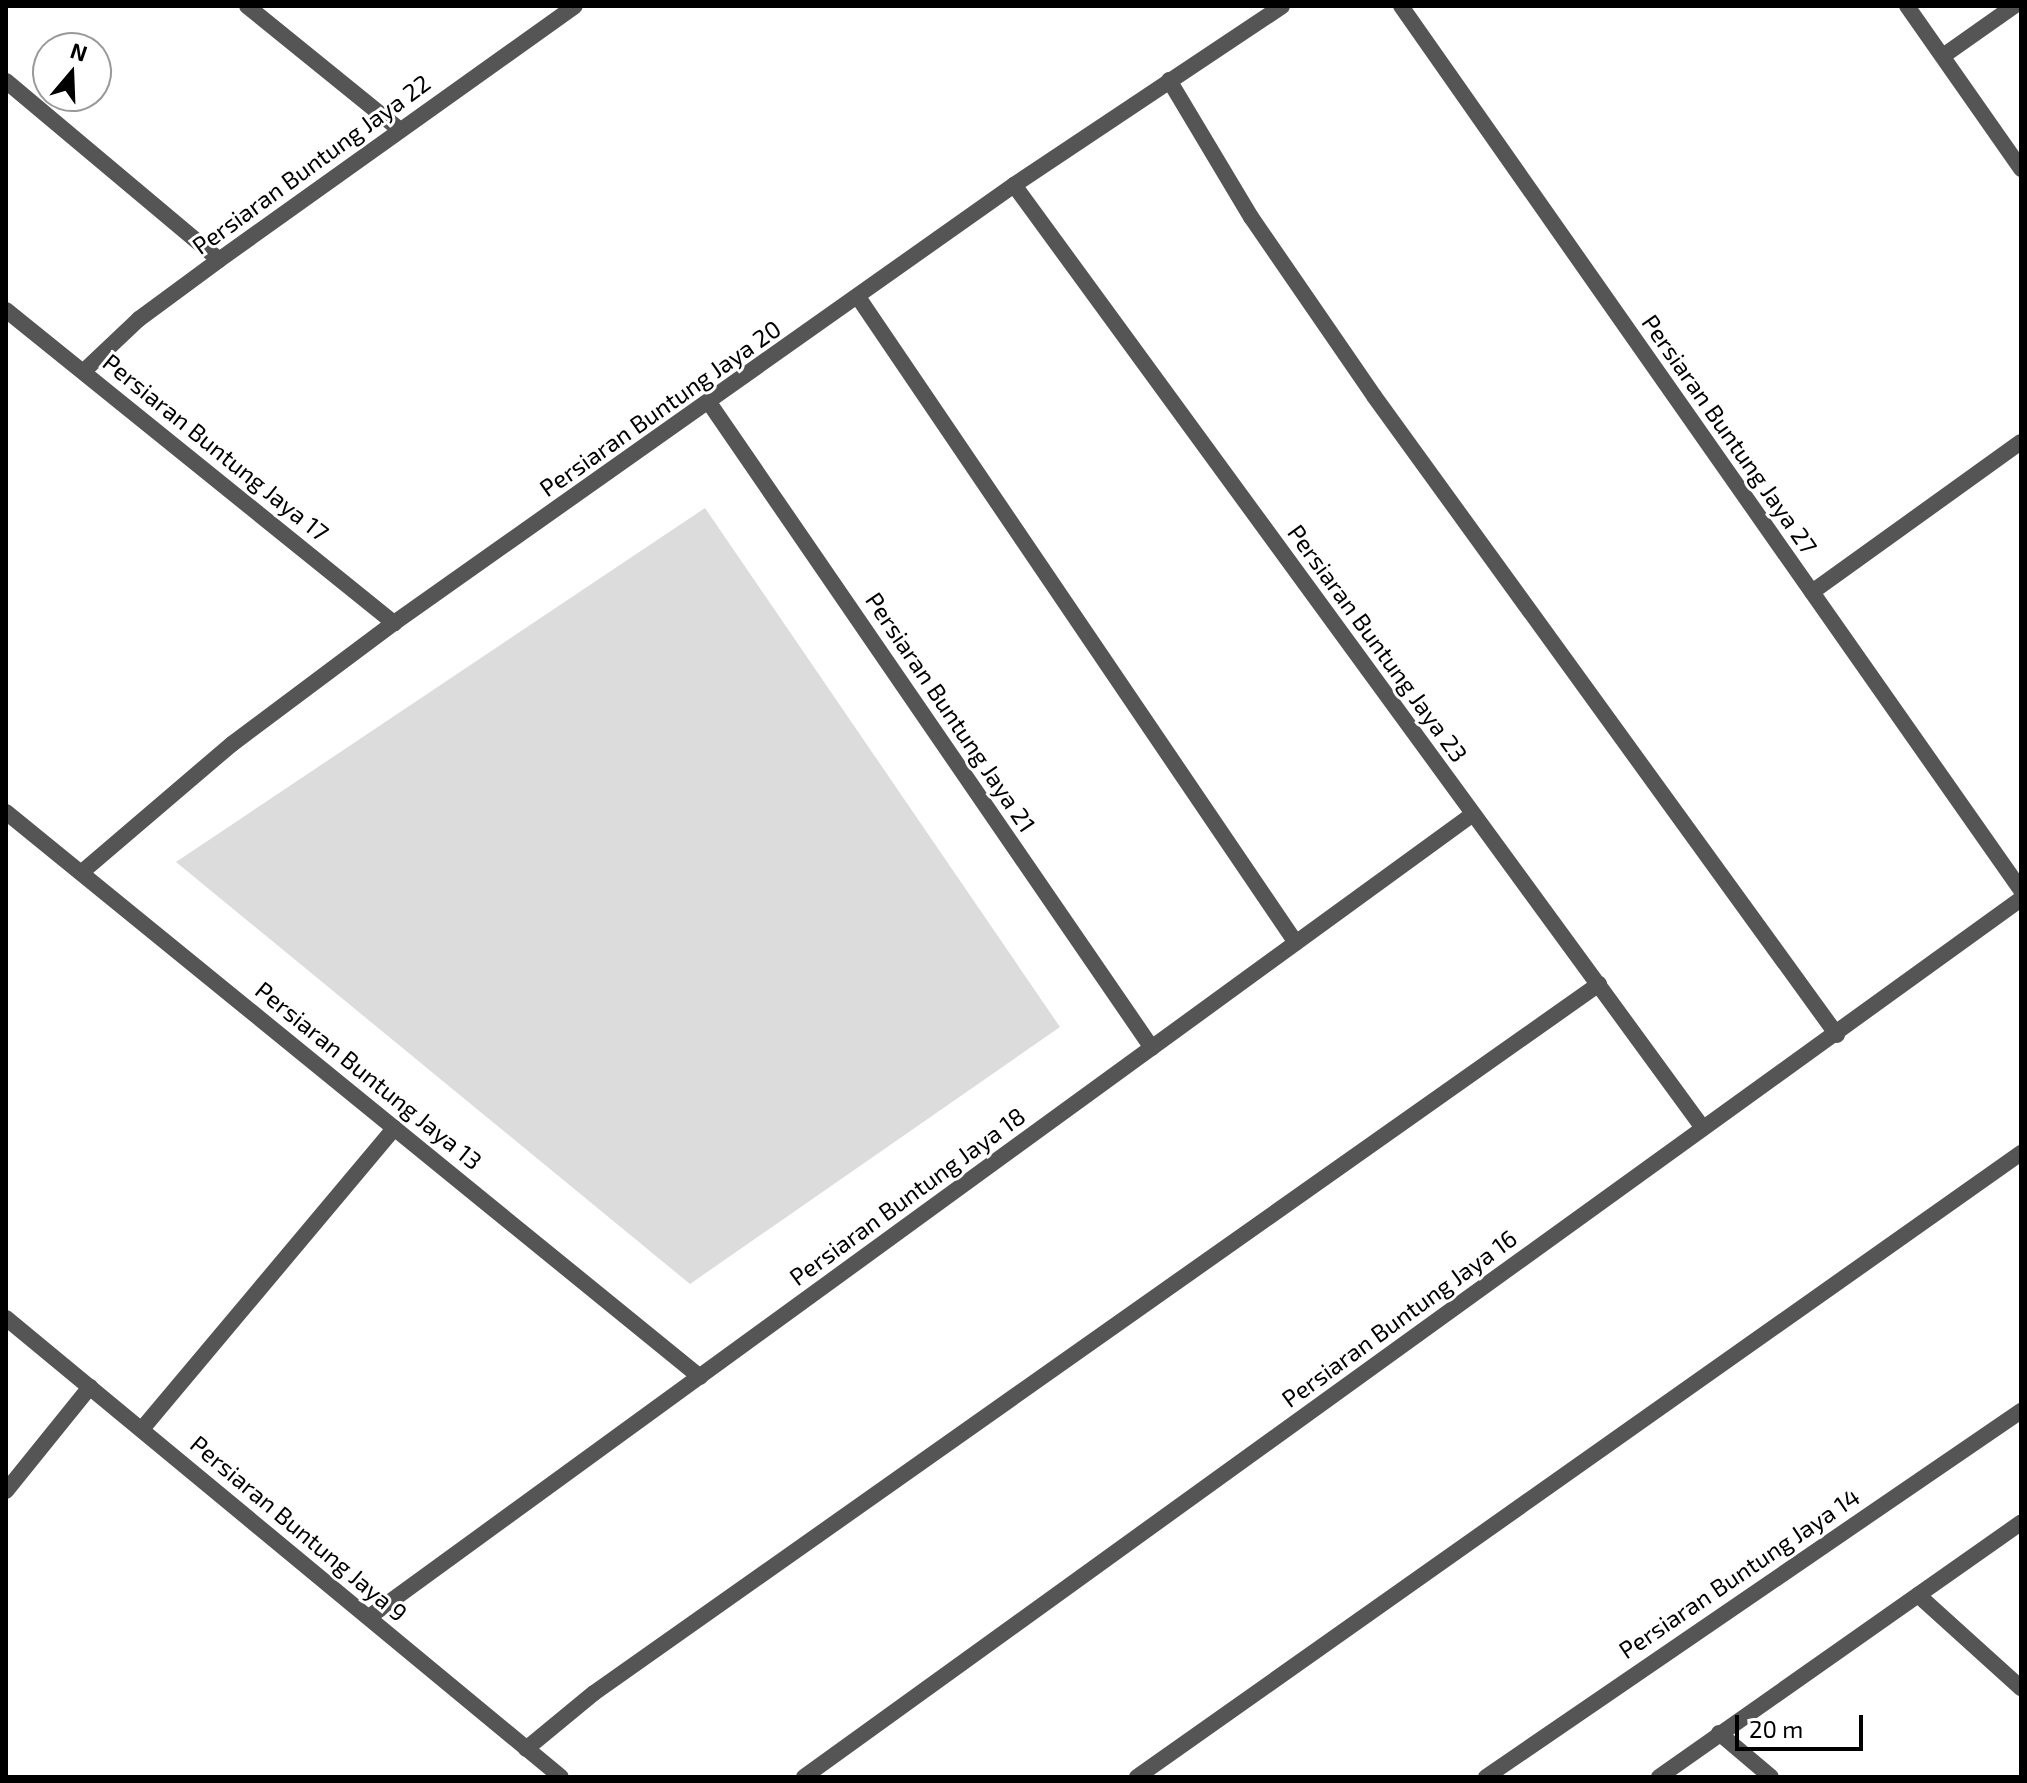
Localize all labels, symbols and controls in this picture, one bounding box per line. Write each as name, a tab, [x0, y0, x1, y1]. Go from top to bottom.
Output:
north arrow	[32, 32, 112, 112]
text: N	[67, 36, 91, 66]
street label: Persiaran Buntung Jaya 22	[186, 68, 436, 260]
street label: Persiaran Buntung Jaya 27	[1636, 309, 1824, 559]
street label: Persiaran Buntung Jaya 20	[534, 314, 786, 502]
street label: Persiaran Buntung Jaya 17	[97, 347, 335, 547]
street label: Persiaran Buntung Jaya 23	[1282, 518, 1474, 768]
street label: Persiaran Buntung Jaya 21	[860, 586, 1042, 838]
street label: Persiaran Buntung Jaya 13	[250, 975, 488, 1175]
street label: Persiaran Buntung Jaya 18	[783, 1101, 1031, 1291]
street label: Persiaran Buntung Jaya 16	[1276, 1223, 1522, 1413]
street label: Persiaran Buntung Jaya 9	[185, 1429, 413, 1627]
street label: Persiaran Buntung Jaya 14	[1613, 1481, 1865, 1665]
scale bar	[1739, 1699, 1867, 1749]
text: 20 m	[1749, 1714, 1803, 1743]

